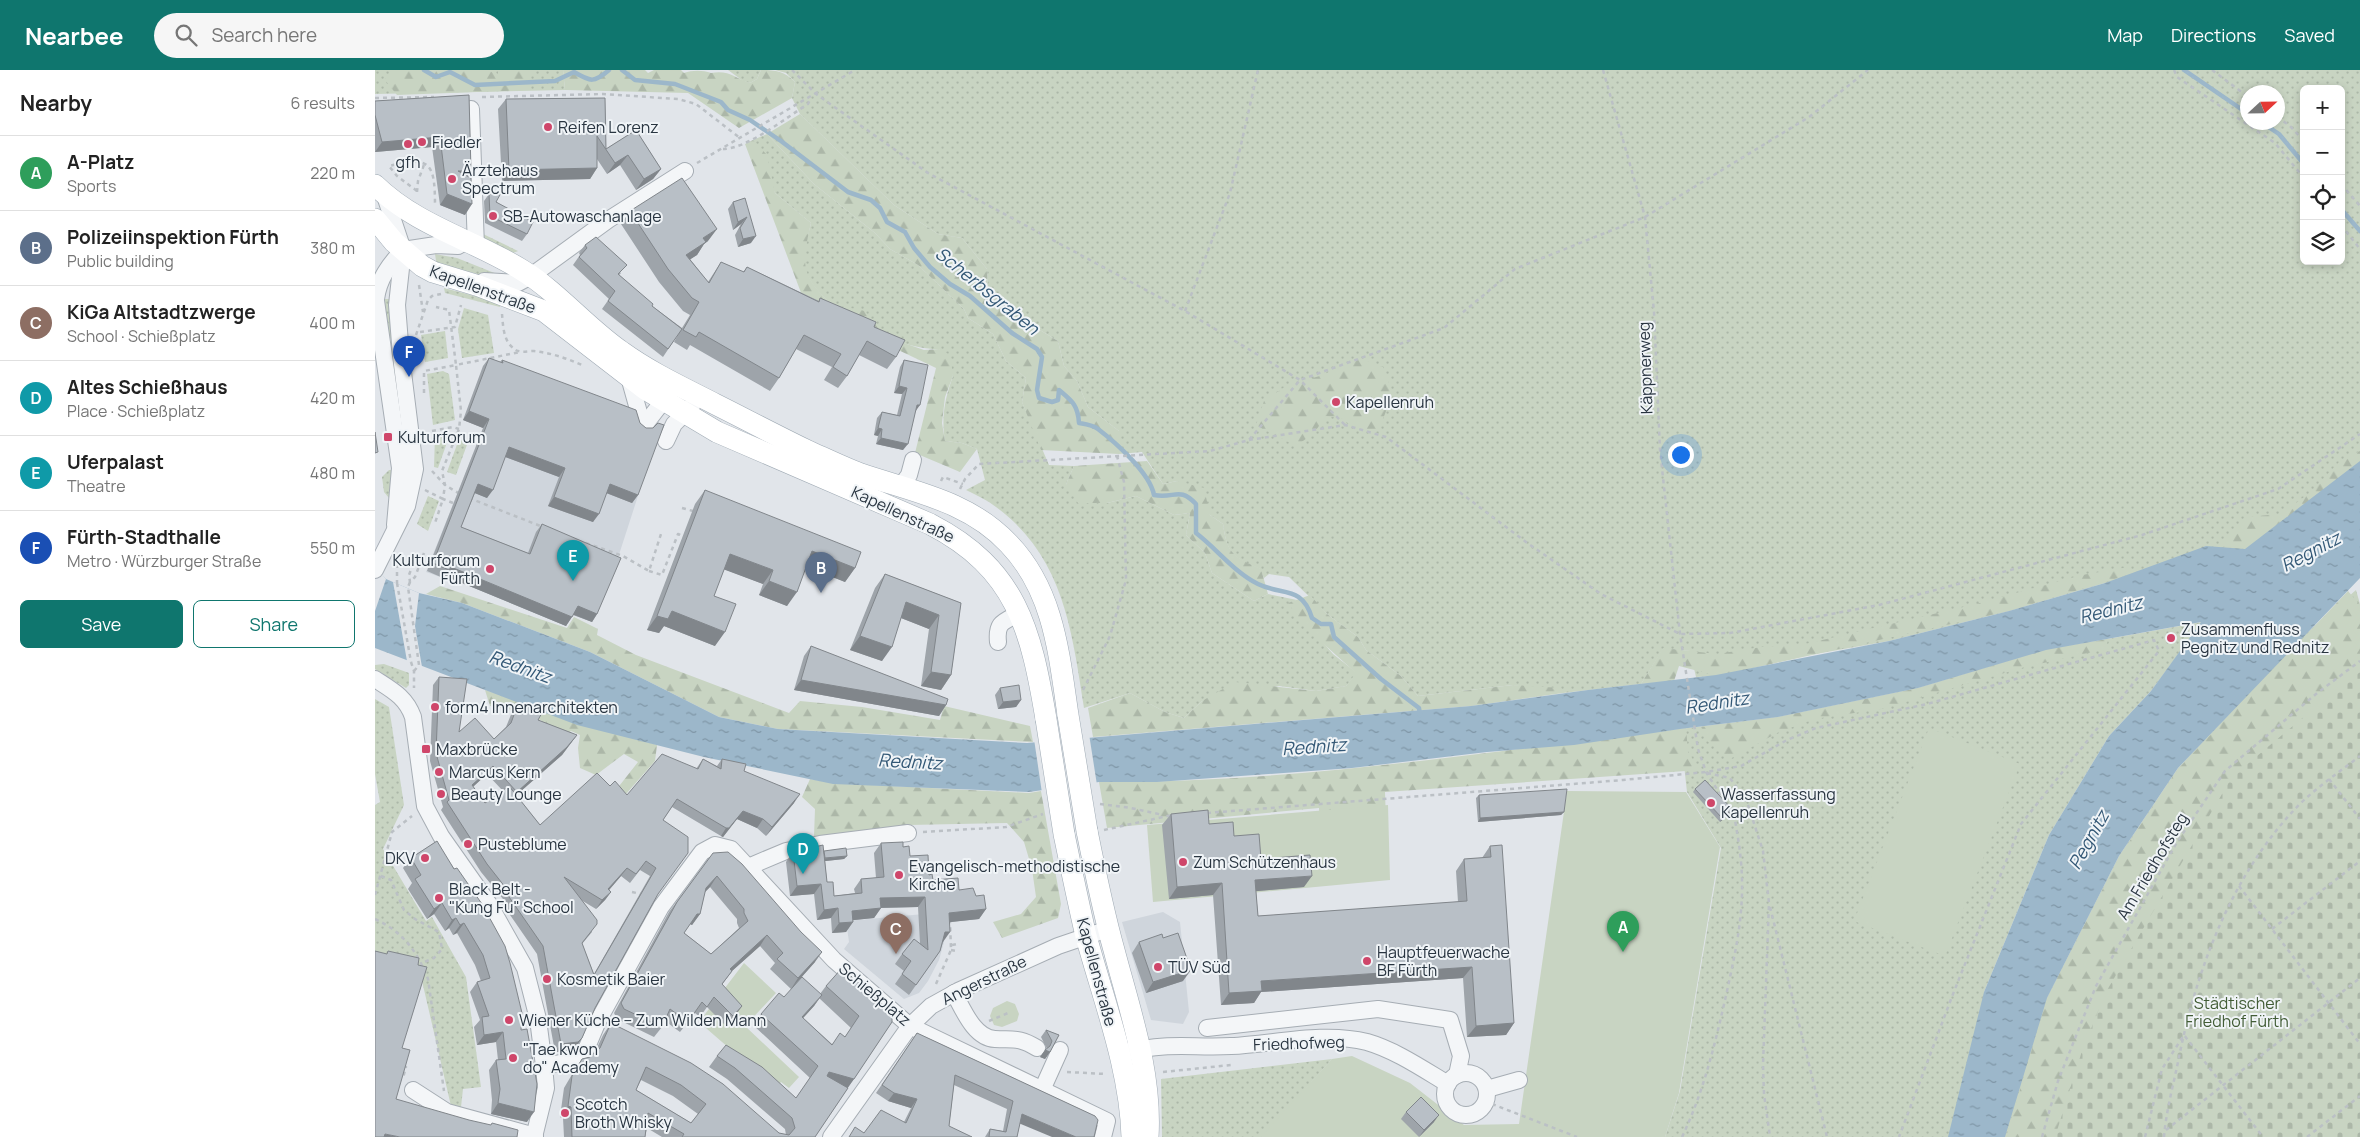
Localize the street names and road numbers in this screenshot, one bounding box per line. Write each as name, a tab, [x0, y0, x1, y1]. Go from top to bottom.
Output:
street label: Kapellenstraße	[427, 260, 539, 318]
street label: Käppnerweg	[1632, 321, 1658, 415]
street label: Kapellenstraße	[848, 480, 958, 548]
street label: Am Friedhofsteg	[2111, 808, 2193, 924]
street label: Kapellenstraße	[1072, 915, 1122, 1029]
street label: Angerstraße	[938, 950, 1030, 1010]
street label: Schießplatz	[834, 957, 916, 1031]
street label: Friedhofweg	[1253, 1030, 1345, 1056]

